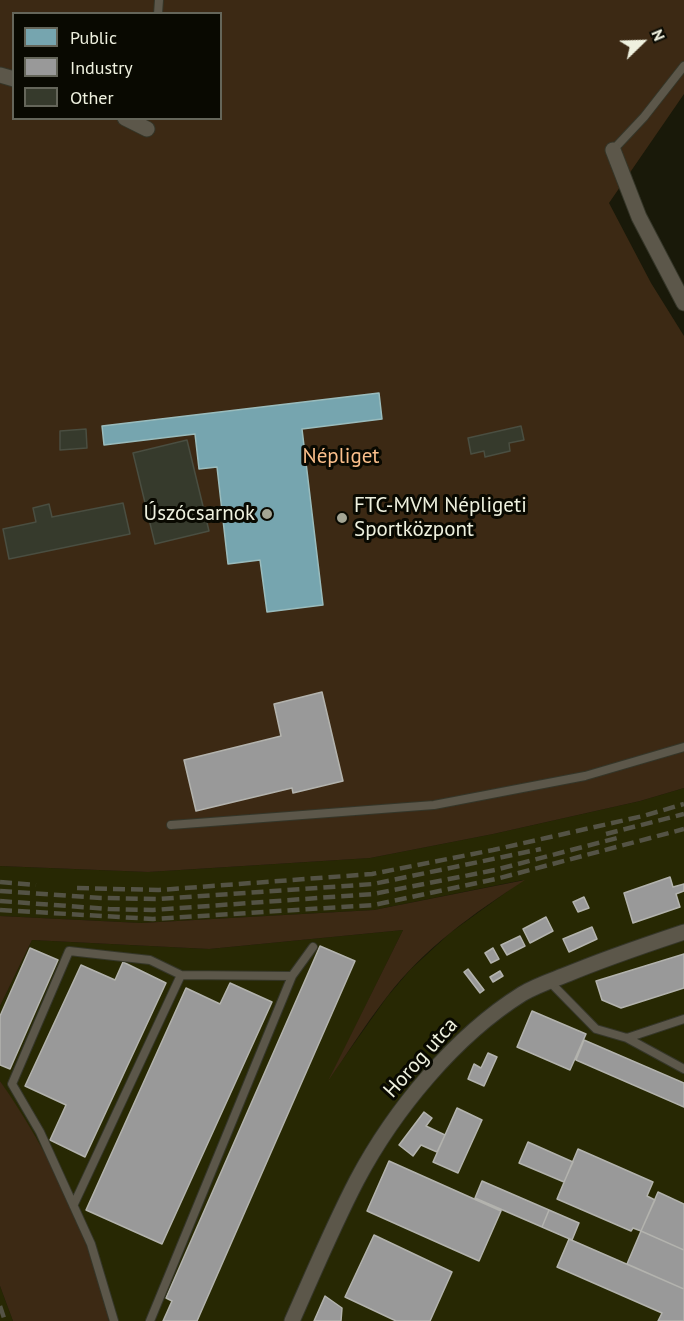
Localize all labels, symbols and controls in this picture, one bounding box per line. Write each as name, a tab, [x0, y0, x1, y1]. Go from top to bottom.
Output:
legend	[12, 12, 222, 120]
north arrow	[612, 12, 672, 72]
text: Public	[70, 26, 117, 49]
text: N	[647, 26, 670, 44]
text: Industry	[70, 56, 133, 79]
text: Other	[70, 86, 114, 109]
park label: Népliget	[303, 444, 379, 470]
place label: FTC-MVM Népligeti Sportközpont	[354, 493, 527, 543]
place label: Úszócsarnok	[143, 501, 255, 527]
marker: Úszócsarnok	[260, 507, 274, 521]
marker: FTC-MVM Népligeti Sportközpont	[335, 511, 349, 525]
street label: Horog utca	[379, 1013, 463, 1103]

